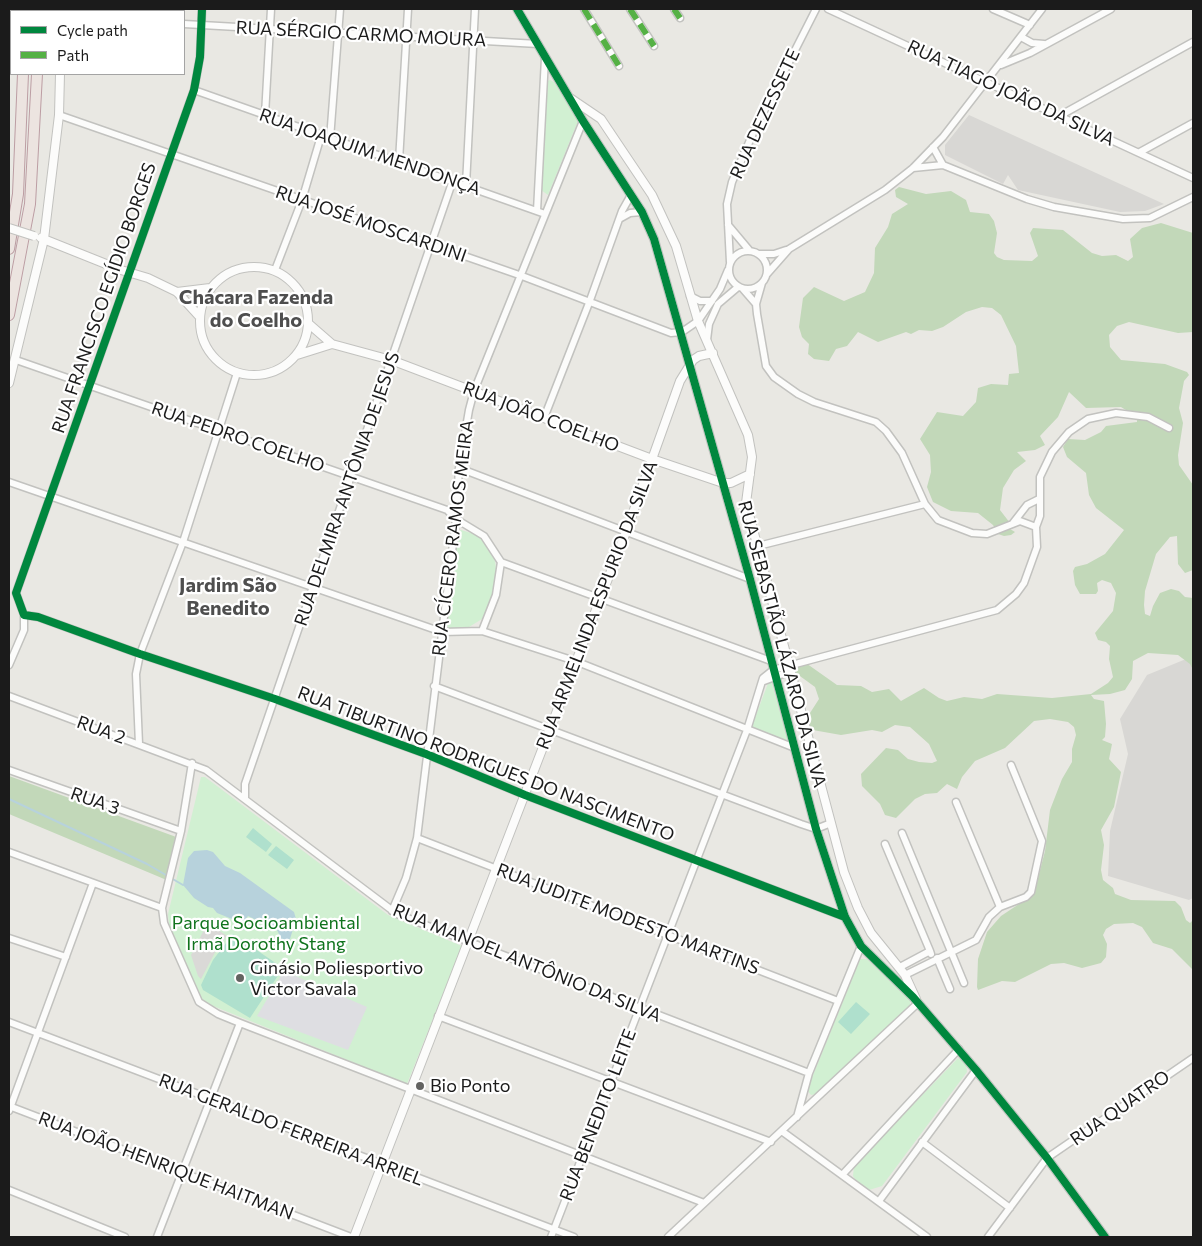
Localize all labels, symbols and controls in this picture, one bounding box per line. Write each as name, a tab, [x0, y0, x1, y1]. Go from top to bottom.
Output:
legend	[10, 10, 185, 75]
street label: RUA SÉRGIO CARMO MOURA	[235, 17, 487, 51]
text: Cycle path	[57, 21, 128, 39]
street label: RUA TIAGO JOÃO DA SILVA	[904, 35, 1118, 151]
text: Path	[57, 46, 89, 64]
street label: RUA DEZESSETE	[725, 46, 805, 182]
street label: RUA JOAQUIM MENDONÇA	[256, 104, 484, 200]
street label: RUA FRANCISCO EGÍDIO BORGES	[47, 160, 161, 436]
street label: RUA JOSÉ MOSCARDINI	[273, 181, 469, 267]
district label: Chácara Fazenda do Coelho	[179, 285, 333, 332]
street label: RUA DELMIRA ANTÔNIA DE JESUS	[290, 349, 404, 629]
street label: RUA JOÃO COELHO	[460, 377, 622, 457]
street label: RUA PEDRO COELHO	[149, 397, 327, 477]
street label: RUA CÍCERO RAMOS MEIRA	[428, 419, 478, 657]
street label: RUA ARMELINDA ESPURIO DA SILVA	[532, 458, 662, 752]
street label: RUA SEBASTIÃO LÁZARO DA SILVA	[733, 498, 831, 790]
district label: Jardim São Benedito	[179, 573, 277, 620]
street label: RUA TIBURTINO RODRIGUES DO NASCIMENTO	[295, 682, 677, 846]
street label: RUA 2	[74, 711, 128, 749]
street label: RUA 3	[68, 783, 122, 819]
street label: RUA JUDITE MODESTO MARTINS	[494, 859, 762, 979]
street label: RUA MANOEL ANTÔNIO DA SILVA	[390, 899, 664, 1027]
park label: Parque Socioambiental Irmã Dorothy Stang	[172, 912, 360, 954]
place label: Ginásio Poliesportivo Victor Savala	[250, 957, 423, 1000]
marker: Ginásio Poliesportivo Victor Savala	[234, 972, 246, 984]
street label: RUA BENEDITO LEITE	[555, 1026, 641, 1204]
street label: RUA QUATRO	[1066, 1066, 1174, 1150]
street label: RUA GERALDO FERREIRA ARRIEL	[156, 1069, 426, 1191]
place label: Bio Ponto	[430, 1075, 511, 1097]
marker: Bio Ponto	[414, 1080, 426, 1092]
street label: RUA JOÃO HENRIQUE HAITMAN	[35, 1107, 297, 1225]

